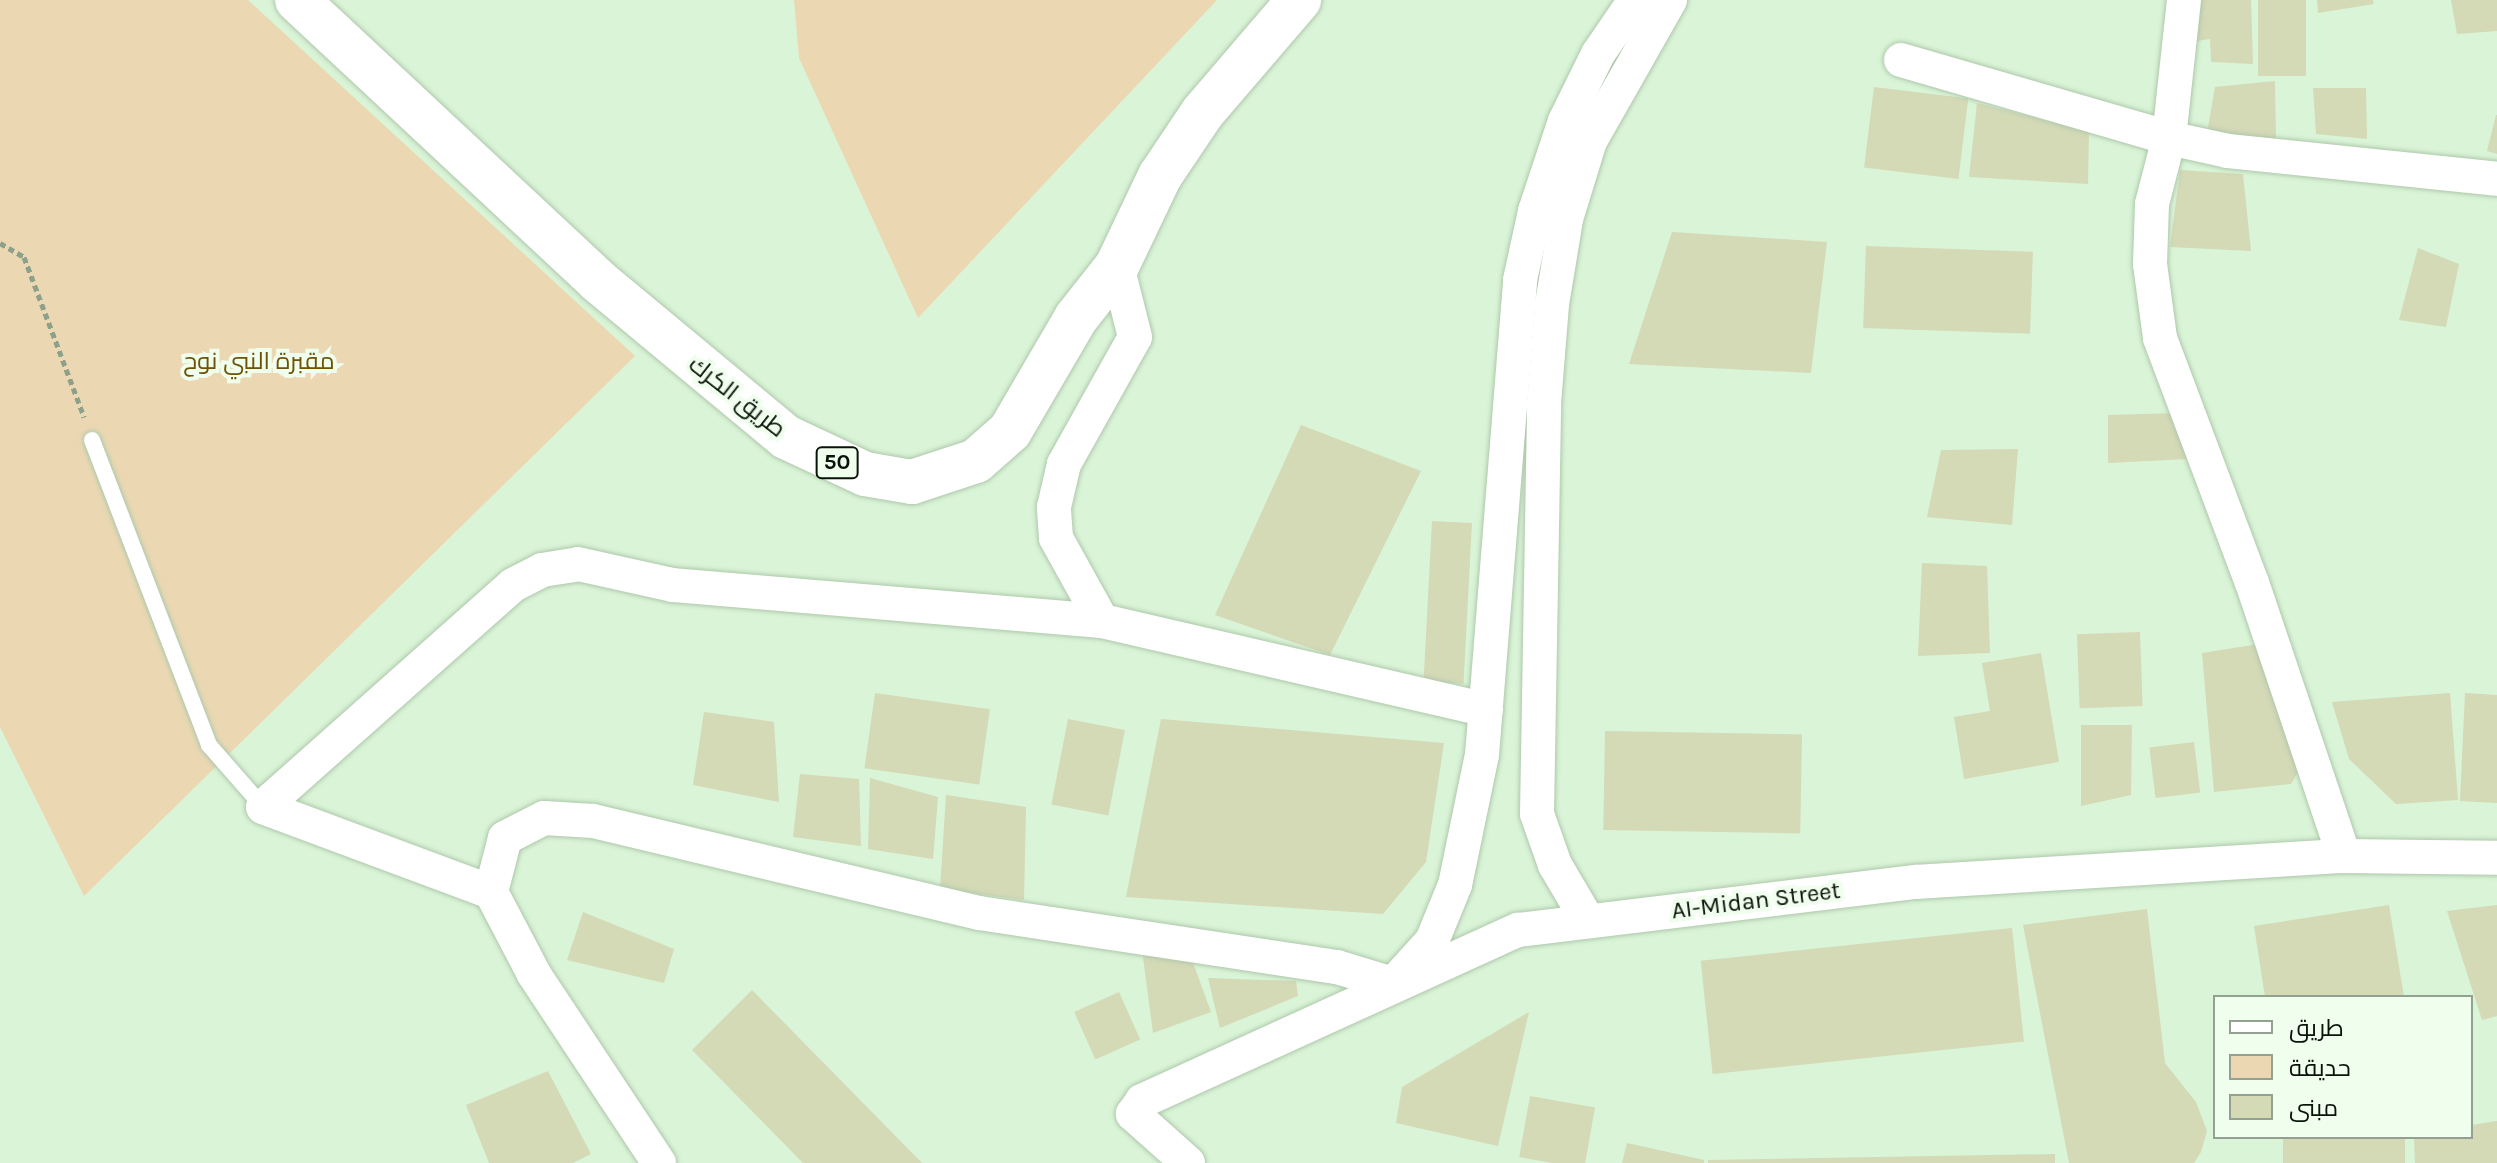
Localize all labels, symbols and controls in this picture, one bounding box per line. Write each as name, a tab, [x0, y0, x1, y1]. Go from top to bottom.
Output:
park label: مقبرة النبي نوح	[183, 348, 335, 376]
street label: طريق الكرك	[683, 350, 791, 444]
road number: 50	[815, 445, 859, 481]
street label: AI-Midan Street	[1670, 876, 1842, 926]
legend	[2213, 995, 2473, 1139]
text: طريق	[2289, 1014, 2344, 1042]
text: حديقة	[2289, 1054, 2351, 1082]
text: مبنى	[2289, 1094, 2338, 1122]

